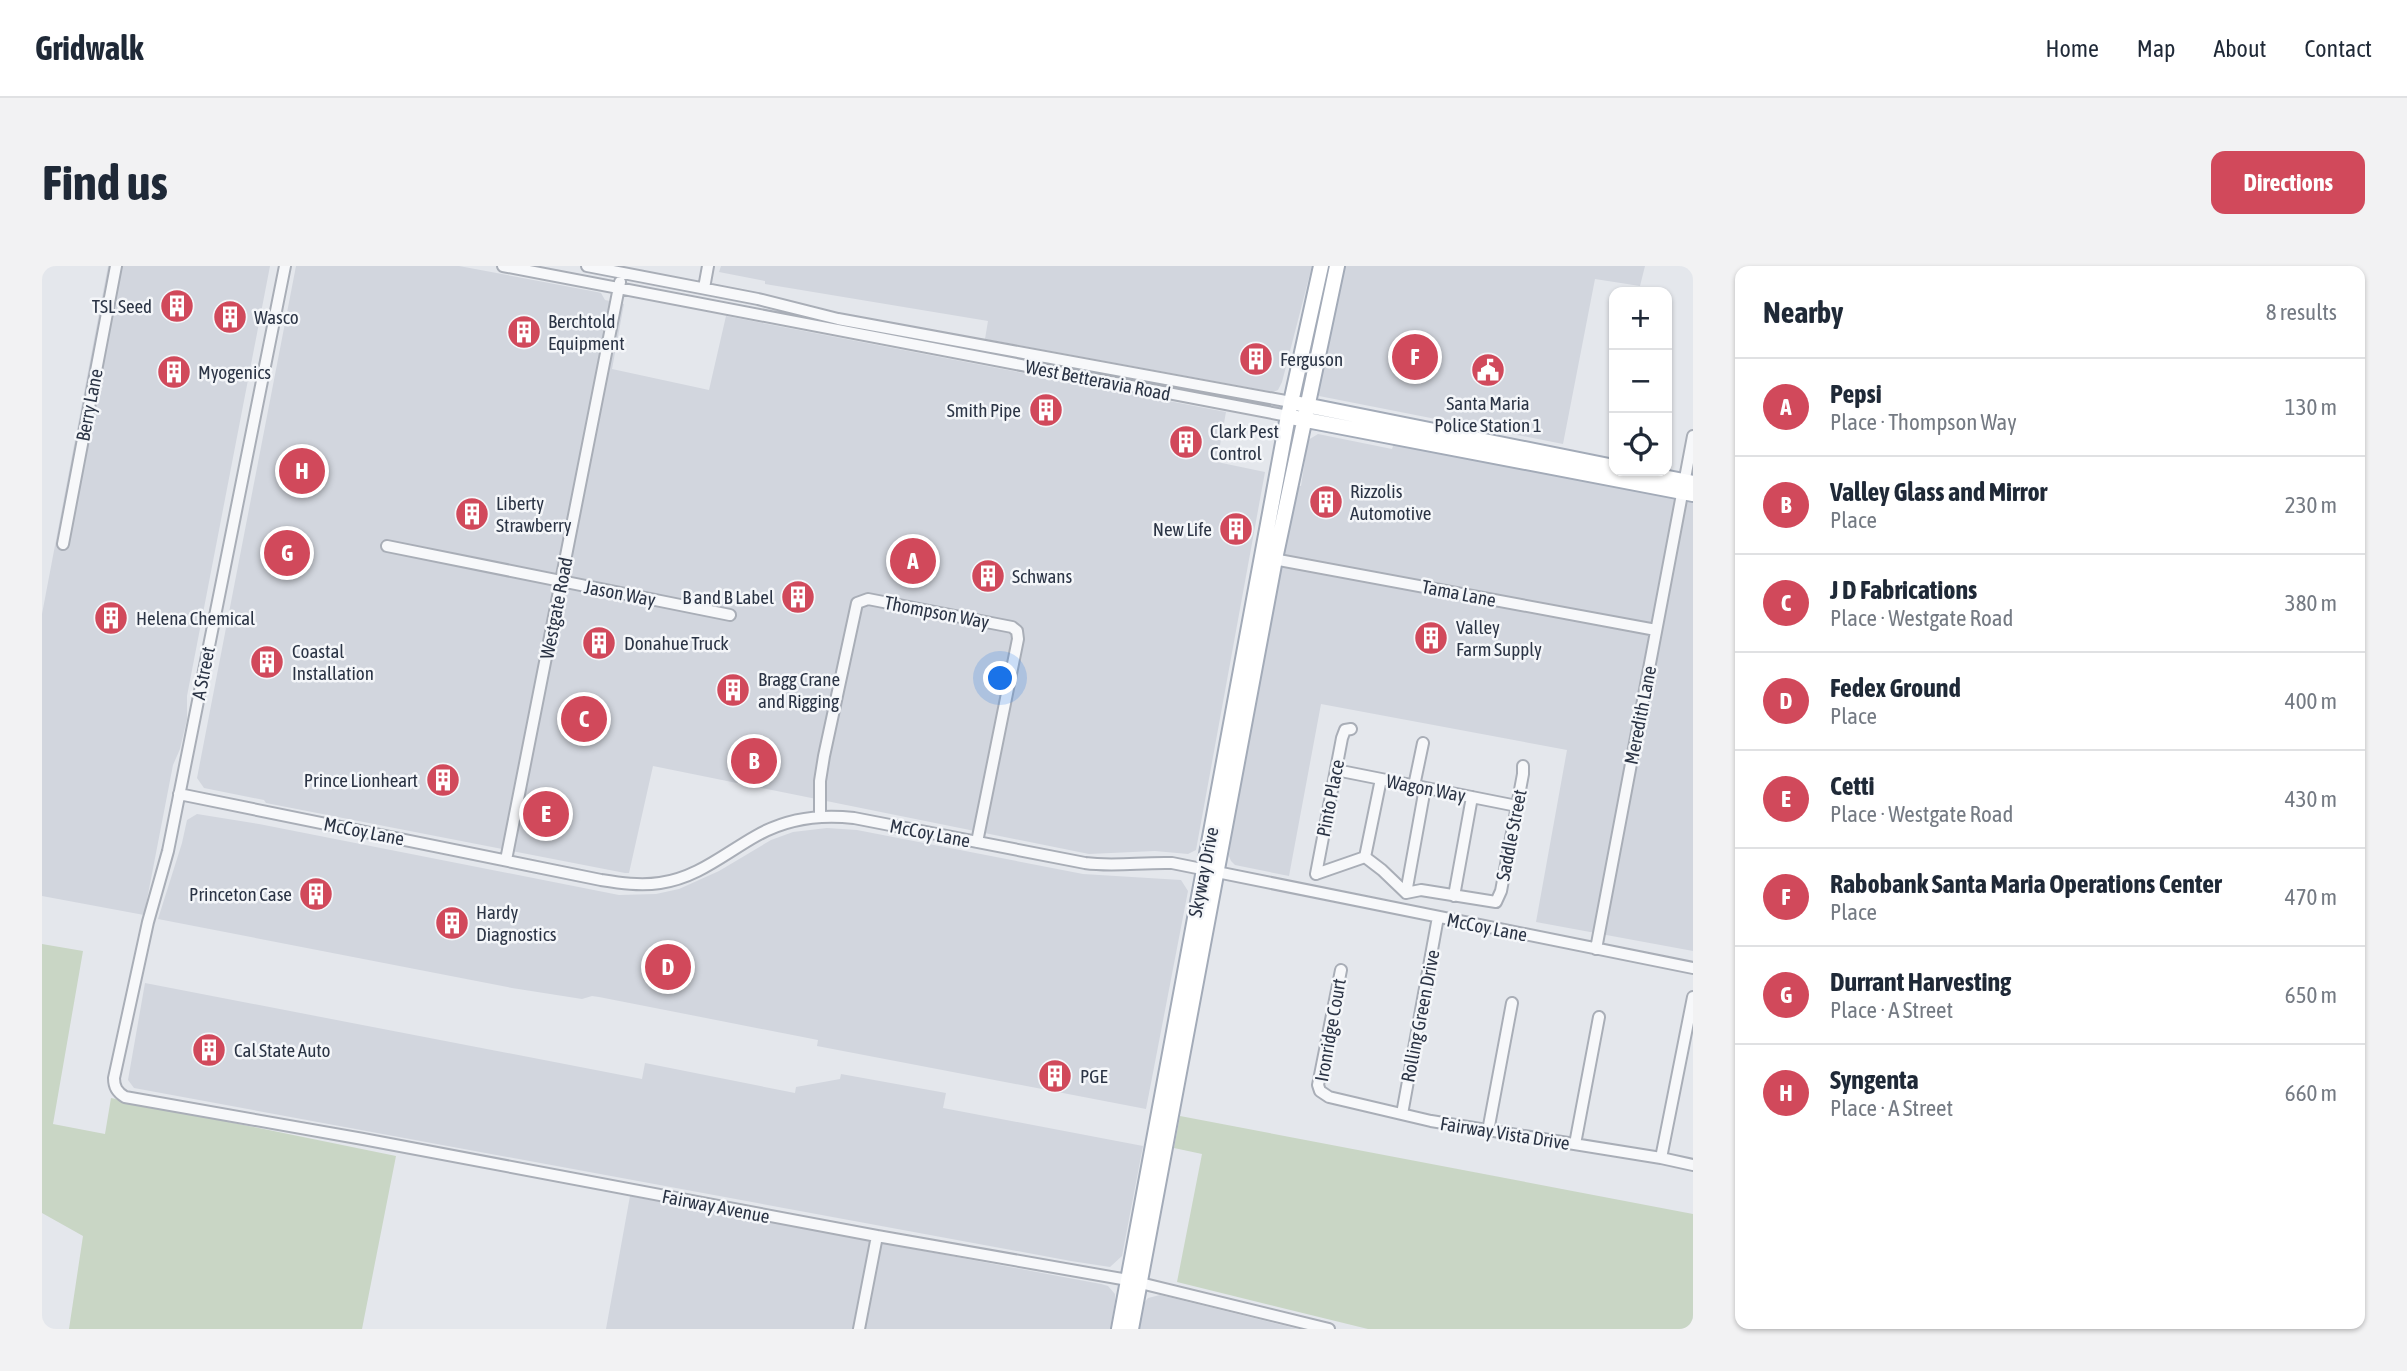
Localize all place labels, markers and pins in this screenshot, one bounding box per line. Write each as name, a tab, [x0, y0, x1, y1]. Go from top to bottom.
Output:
building icon: TSL Seed	[158, 287, 196, 325]
place label: TSL Seed	[92, 295, 152, 317]
building icon: Wasco	[211, 298, 249, 336]
place label: Wasco	[254, 306, 299, 328]
place label: Berchtold Equipment	[548, 310, 625, 354]
building icon: Berchtold Equipment	[505, 313, 543, 351]
pin: F	[1392, 331, 1438, 383]
building icon: Ferguson	[1237, 340, 1275, 378]
place label: Ferguson	[1280, 348, 1343, 370]
public building icon: Santa Maria Police Station 1	[1469, 351, 1507, 389]
building icon: Myogenics	[155, 353, 193, 391]
place label: Myogenics	[198, 361, 271, 383]
building icon: Smith Pipe	[1027, 391, 1065, 429]
place label: Santa Maria Police Station 1	[1434, 392, 1542, 436]
place label: Smith Pipe	[947, 399, 1021, 421]
place label: Clark Pest Control	[1210, 420, 1279, 464]
building icon: Clark Pest Control	[1167, 423, 1205, 461]
pin: H	[279, 445, 325, 497]
place label: Rizzolis Automotive	[1350, 480, 1431, 524]
building icon: Rizzolis Automotive	[1307, 483, 1345, 521]
place label: Liberty Strawberry	[496, 492, 572, 536]
building icon: Liberty Strawberry	[453, 495, 491, 533]
building icon: New Life	[1217, 510, 1255, 548]
place label: New Life	[1153, 518, 1212, 540]
pin: G	[264, 527, 310, 579]
pin: A	[890, 535, 936, 587]
building icon: Schwans	[969, 557, 1007, 595]
place label: Schwans	[1012, 565, 1072, 587]
building icon: B and B Label	[779, 578, 817, 616]
place label: B and B Label	[682, 586, 774, 608]
building icon: Helena Chemical	[92, 599, 130, 637]
place label: Helena Chemical	[136, 607, 255, 629]
place label: Valley Farm Supply	[1456, 616, 1542, 660]
building icon: Valley Farm Supply	[1412, 619, 1450, 657]
building icon: Donahue Truck	[580, 624, 618, 662]
place label: Donahue Truck	[624, 632, 729, 654]
place label: Coastal Installation	[292, 640, 374, 684]
building icon: Coastal Installation	[248, 643, 286, 681]
place label: Bragg Crane and Rigging	[758, 668, 840, 712]
building icon: Bragg Crane and Rigging	[714, 671, 752, 709]
pin: C	[561, 693, 607, 745]
pin: B	[731, 735, 777, 787]
building icon: Prince Lionheart	[424, 761, 462, 799]
place label: Prince Lionheart	[304, 769, 418, 791]
pin: E	[523, 788, 569, 840]
building icon: Princeton Case	[297, 875, 335, 913]
place label: Princeton Case	[189, 883, 292, 905]
place label: Hardy Diagnostics	[476, 901, 557, 945]
building icon: Hardy Diagnostics	[433, 904, 471, 942]
pin: D	[645, 941, 691, 993]
building icon: Cal State Auto	[190, 1031, 228, 1069]
place label: Cal State Auto	[234, 1039, 331, 1061]
building icon: PGE	[1036, 1057, 1074, 1095]
place label: PGE	[1080, 1065, 1107, 1087]

